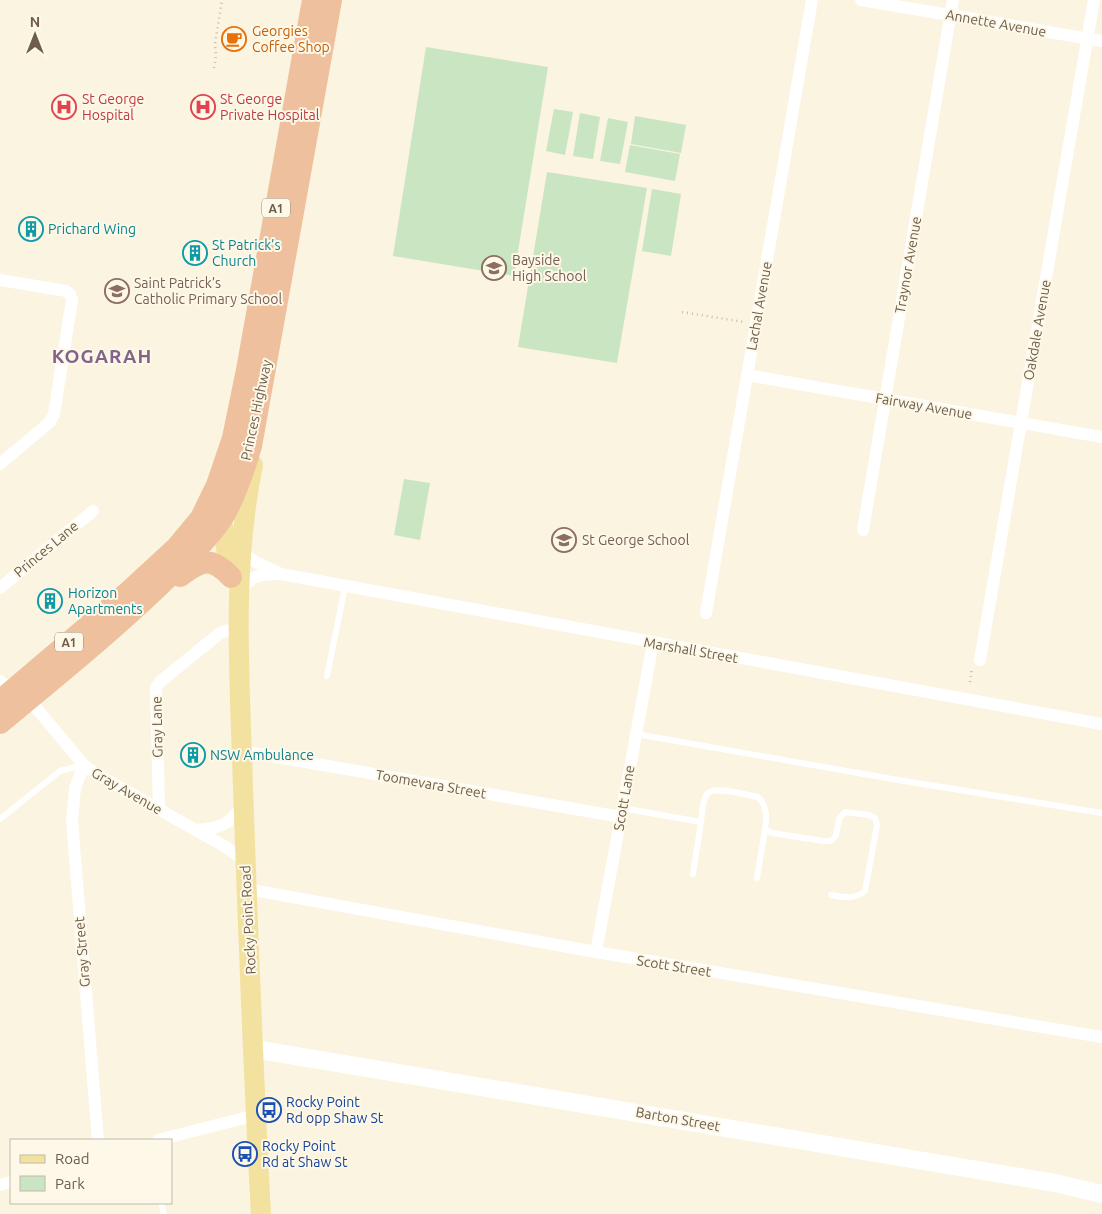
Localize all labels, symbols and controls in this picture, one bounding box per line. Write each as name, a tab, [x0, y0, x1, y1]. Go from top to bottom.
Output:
street label: Annette Avenue	[944, 6, 1048, 40]
north arrow	[10, 10, 60, 60]
text: N	[30, 14, 40, 30]
place label: Georgies Coffee Shop	[252, 23, 330, 55]
cafe icon: Georgies Coffee Shop	[221, 26, 247, 52]
place label: St George Hospital	[82, 91, 144, 123]
place label: St George Private Hospital	[220, 91, 320, 123]
hospital icon: St George Hospital	[51, 94, 77, 120]
hospital icon: St George Private Hospital	[190, 94, 216, 120]
road number: A1	[262, 198, 290, 218]
street label: Traynor Avenue	[892, 215, 924, 315]
building icon: Prichard Wing	[18, 216, 44, 242]
place label: Prichard Wing	[48, 221, 136, 237]
place label: St Patrick’s Church	[212, 237, 281, 269]
building icon: St Patrick’s Church	[182, 240, 208, 266]
place label: Bayside High School	[512, 252, 587, 284]
school or university icon: Bayside High School	[481, 255, 507, 281]
street label: Lachal Avenue	[743, 260, 775, 352]
place label: Saint Patrick’s Catholic Primary School	[134, 275, 282, 307]
school or university icon: Saint Patrick’s Catholic Primary School	[104, 278, 130, 304]
street label: Oakdale Avenue	[1020, 278, 1054, 382]
district label: KOGARAH	[52, 345, 152, 367]
street label: Princes Highway	[238, 358, 275, 462]
street label: Fairway Avenue	[874, 390, 974, 422]
street label: Princes Lane	[11, 518, 81, 580]
school or university icon: St George School	[551, 527, 577, 553]
place label: St George School	[582, 532, 690, 548]
place label: Horizon Apartments	[68, 585, 143, 617]
building icon: Horizon Apartments	[37, 588, 63, 614]
road number: A1	[55, 632, 83, 652]
street label: Marshall Street	[643, 634, 740, 666]
street label: Gray Lane	[148, 696, 166, 758]
building icon: NSW Ambulance	[180, 742, 206, 768]
place label: NSW Ambulance	[210, 747, 314, 763]
street label: Gray Avenue	[89, 764, 165, 818]
street label: Scott Lane	[610, 764, 638, 832]
street label: Toomevara Street	[374, 766, 488, 802]
street label: Rocky Point Road	[237, 865, 259, 975]
street label: Gray Street	[71, 916, 93, 988]
street label: Scott Street	[636, 952, 713, 980]
place label: Rocky Point Rd opp Shaw St	[286, 1094, 384, 1126]
bus stop icon: Rocky Point Rd opp Shaw St	[256, 1097, 282, 1123]
street label: Barton Street	[635, 1104, 722, 1134]
place label: Rocky Point Rd at Shaw St	[262, 1138, 348, 1170]
legend	[10, 1139, 172, 1204]
bus stop icon: Rocky Point Rd at Shaw St	[232, 1141, 258, 1167]
text: Road	[55, 1150, 90, 1167]
text: Park	[55, 1175, 85, 1192]

